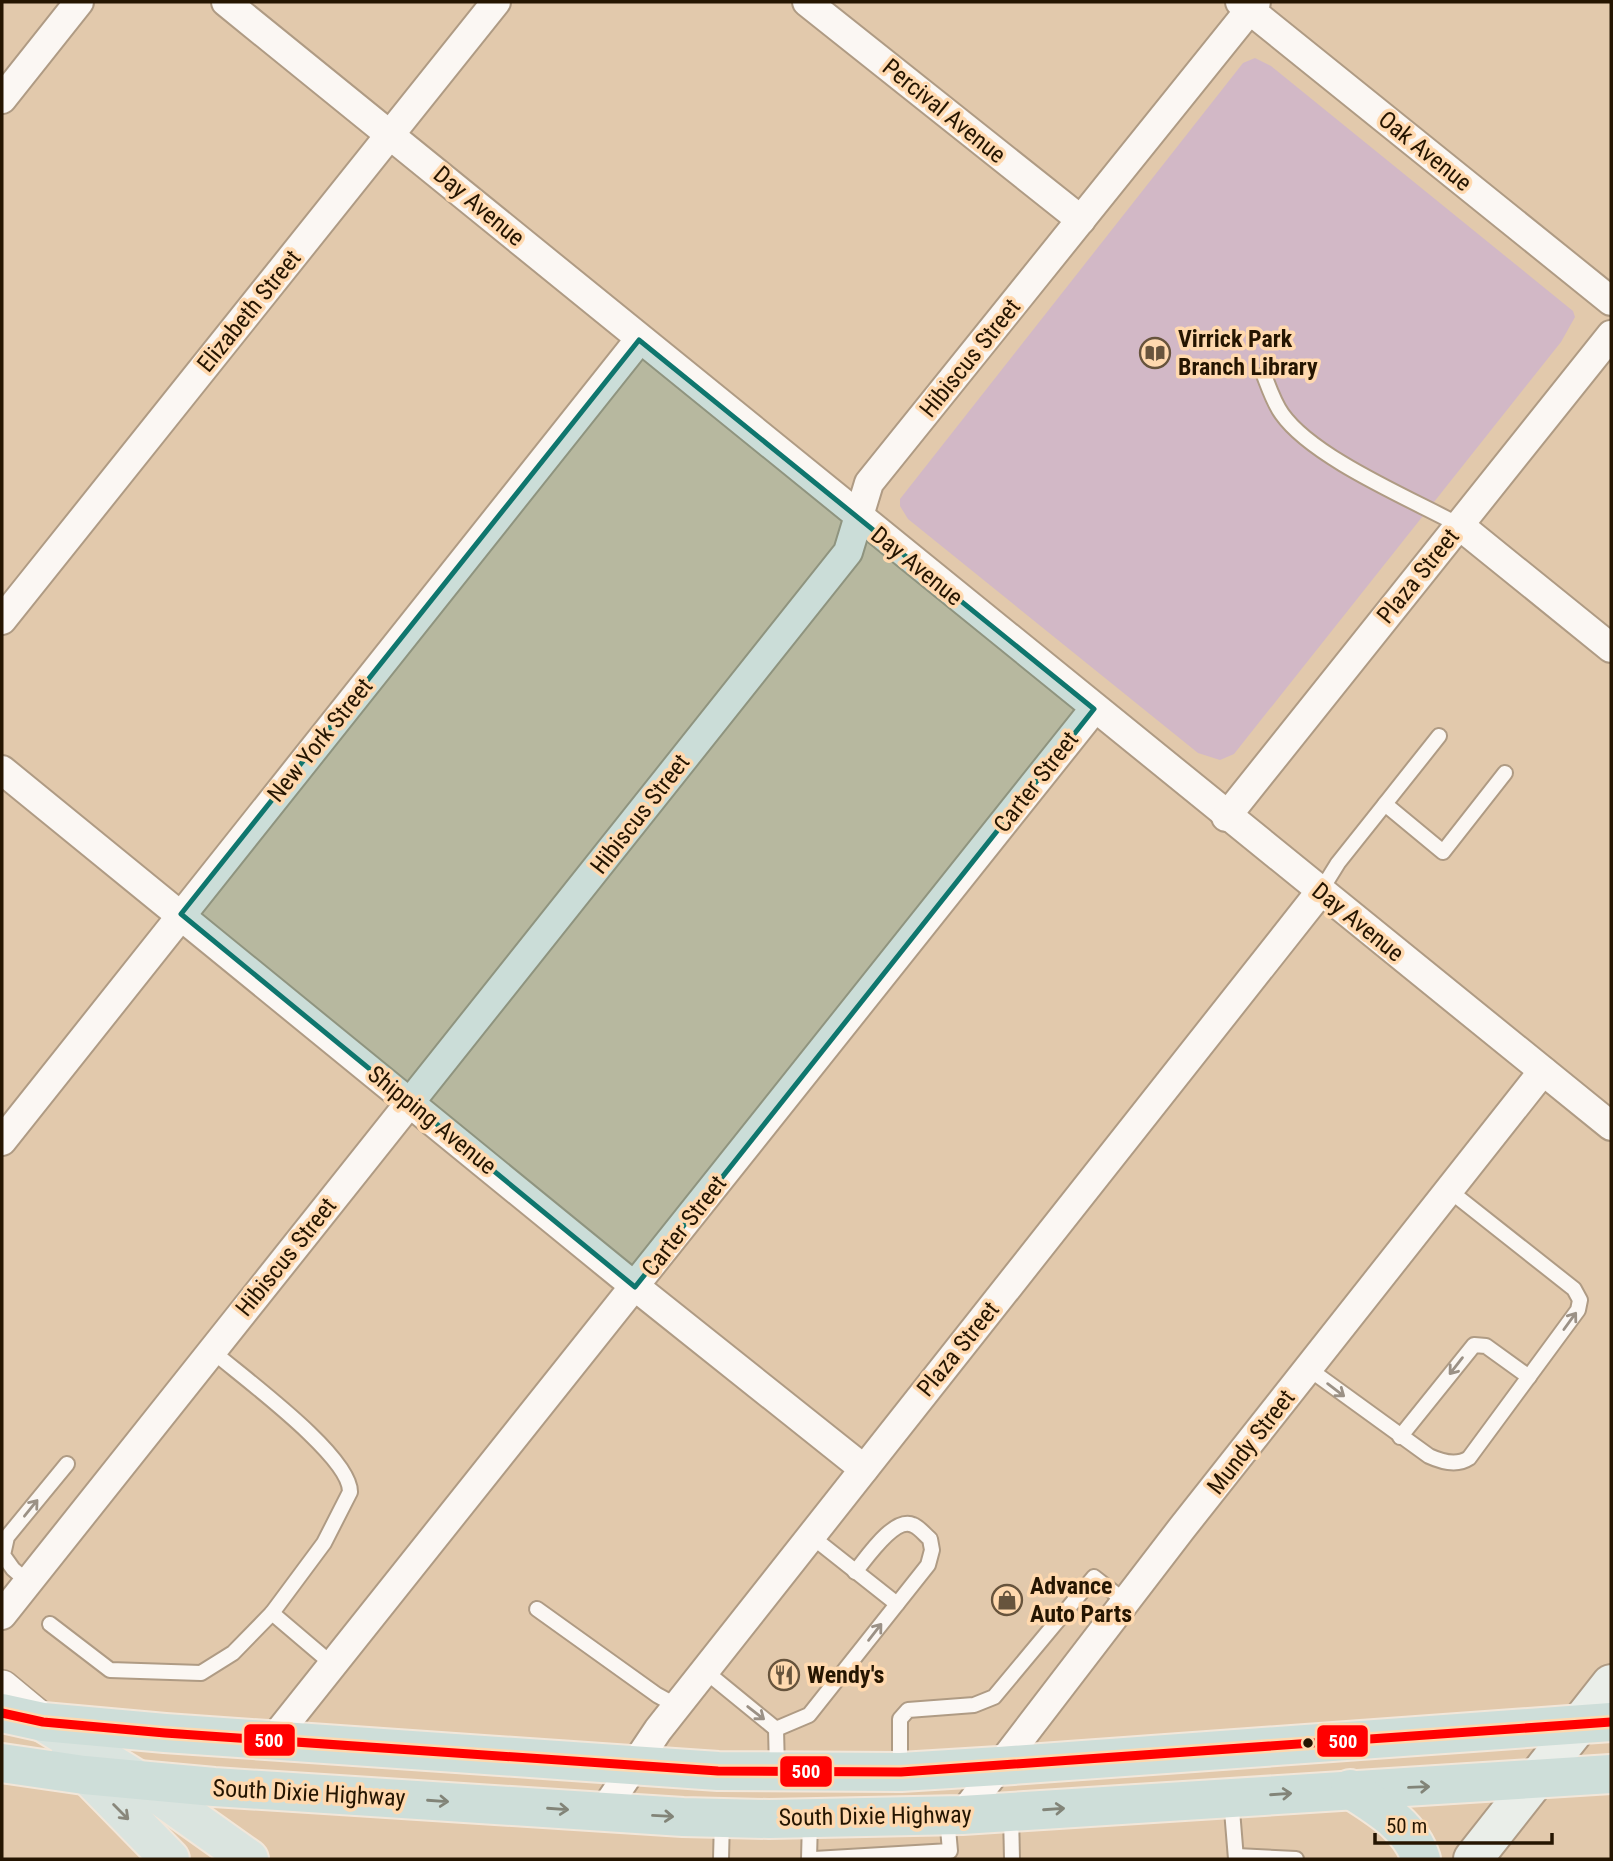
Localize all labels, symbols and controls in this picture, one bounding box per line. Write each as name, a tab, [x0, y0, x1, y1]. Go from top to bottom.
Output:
street label: Percival Avenue	[877, 53, 1011, 169]
street label: Oak Avenue	[1373, 105, 1477, 197]
street label: Day Avenue	[428, 160, 530, 252]
street label: Elizabeth Street	[191, 244, 307, 378]
street label: Hibiscus Street	[914, 293, 1026, 423]
place label: Virrick Park Branch Library	[1178, 325, 1318, 381]
library icon: Virrick Park Branch Library	[1138, 336, 1172, 370]
street label: Day Avenue	[866, 521, 968, 611]
street label: Plaza Street	[1371, 523, 1465, 629]
street label: New York Street	[262, 673, 378, 807]
street label: Carter Street	[988, 726, 1084, 838]
street label: Hibiscus Street	[585, 749, 695, 879]
street label: Day Avenue	[1307, 877, 1409, 967]
street label: Shipping Avenue	[362, 1060, 502, 1180]
street label: Carter Street	[636, 1170, 732, 1282]
street label: Hibiscus Street	[230, 1192, 342, 1322]
street label: Plaza Street	[911, 1296, 1005, 1402]
one-way arrow	[1562, 1312, 1577, 1331]
one-way arrow	[1448, 1356, 1463, 1374]
one-way arrow	[1326, 1382, 1345, 1397]
street label: Mundy Street	[1201, 1384, 1301, 1500]
one-way arrow	[23, 1500, 39, 1518]
place label: Advance Auto Parts	[1030, 1572, 1132, 1628]
shop icon: Advance Auto Parts	[990, 1583, 1024, 1617]
one-way arrow	[867, 1623, 882, 1642]
restaurant icon: Wendy's	[767, 1658, 801, 1692]
place label: Wendy's	[807, 1661, 884, 1689]
one-way arrow	[746, 1705, 764, 1720]
line badge: 500	[243, 1723, 296, 1757]
line badge: 500	[1316, 1724, 1369, 1758]
text: 500	[255, 1729, 283, 1752]
text: 500	[1329, 1730, 1357, 1753]
unlabelled marker	[1301, 1736, 1315, 1750]
line badge: 500	[779, 1755, 833, 1788]
text: 500	[792, 1760, 820, 1783]
street label: South Dixie Highway	[212, 1774, 406, 1812]
one-way arrow	[1407, 1780, 1430, 1794]
one-way arrow	[1270, 1787, 1292, 1800]
one-way arrow	[426, 1795, 449, 1808]
street label: South Dixie Highway	[778, 1800, 972, 1832]
scale bar	[1375, 1801, 1552, 1845]
one-way arrow	[112, 1803, 129, 1820]
one-way arrow	[546, 1803, 569, 1816]
one-way arrow	[1043, 1803, 1066, 1816]
one-way arrow	[651, 1810, 674, 1823]
text: 50 m	[1386, 1814, 1427, 1838]

